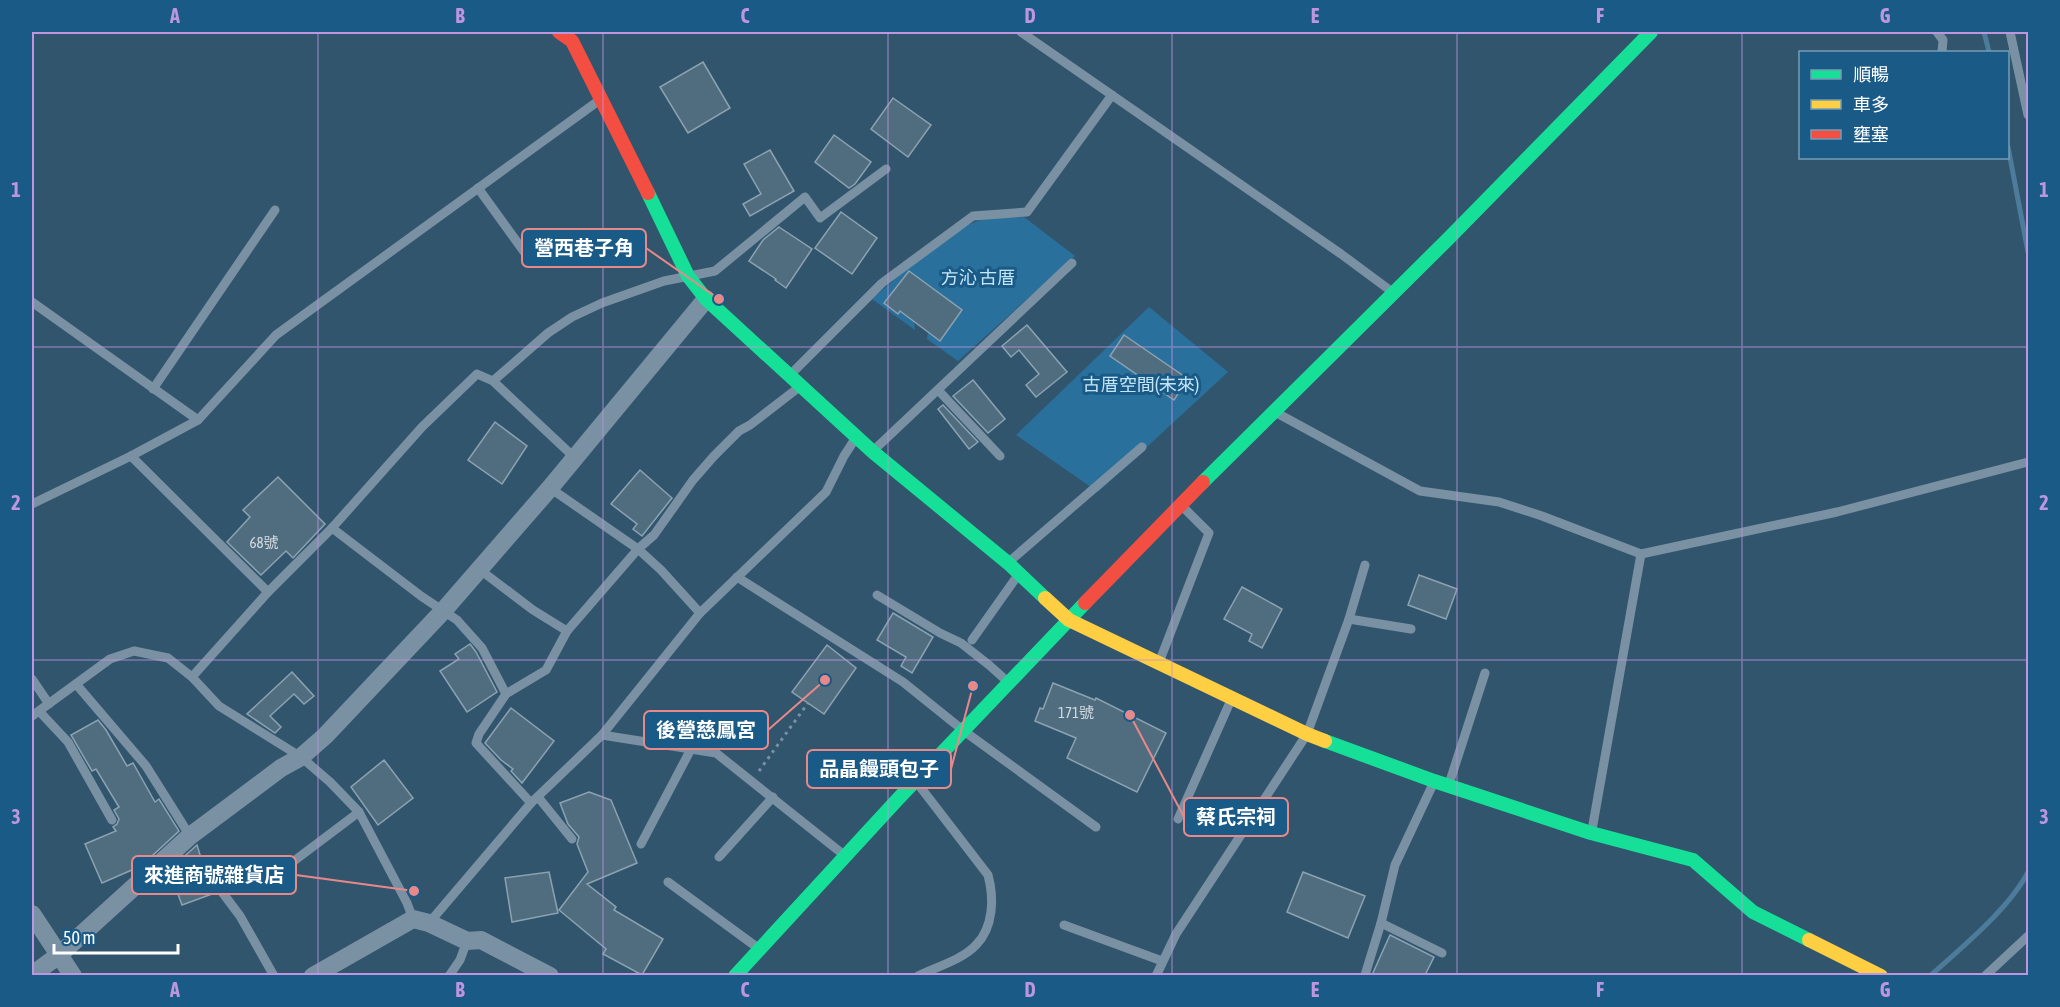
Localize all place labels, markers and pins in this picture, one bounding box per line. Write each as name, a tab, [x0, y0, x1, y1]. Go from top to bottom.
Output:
callout: 營西巷子角	[522, 229, 646, 267]
callout: 後營慈鳳宮	[644, 711, 768, 749]
callout: 品晶饅頭包子	[807, 750, 951, 788]
callout: 蔡氏宗祠	[1184, 798, 1288, 836]
callout: 來進商號雜貨店	[132, 856, 296, 894]

